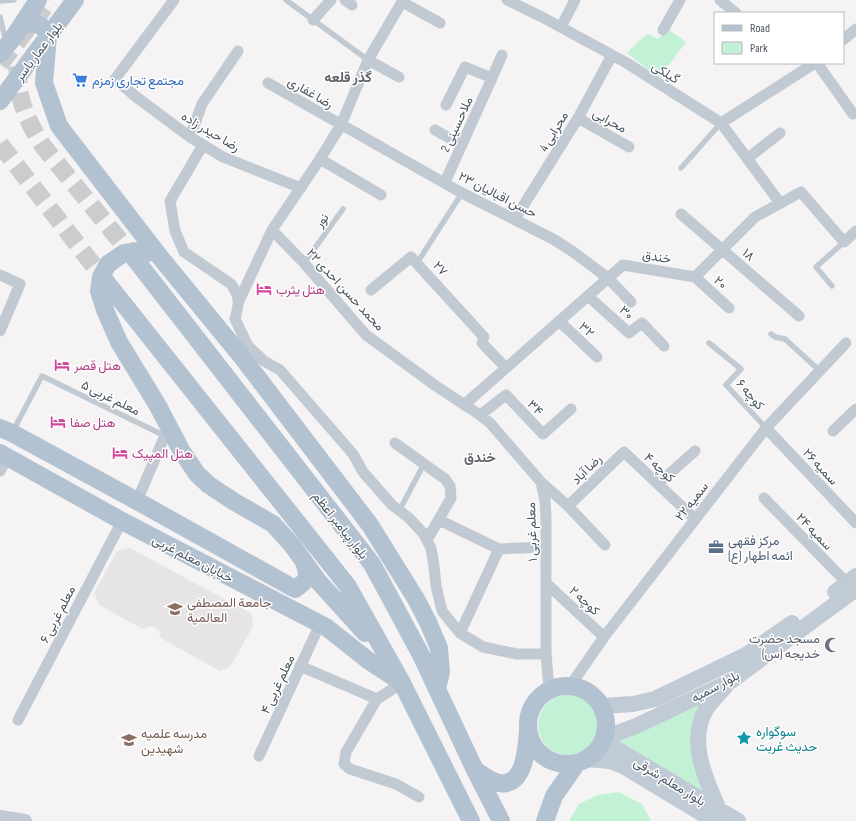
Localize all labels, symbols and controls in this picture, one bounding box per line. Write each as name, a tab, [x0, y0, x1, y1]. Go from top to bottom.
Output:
legend	[714, 12, 844, 64]
street label: بلوار عمار یاسر	[11, 19, 66, 85]
text: Road	[750, 21, 770, 36]
text: Park	[750, 41, 768, 56]
street label: گیلکی	[649, 58, 682, 88]
district label: گذر قلعه	[324, 69, 372, 86]
supermarket icon: مجتمع تجاری زمزم	[71, 71, 89, 89]
place label: مجتمع تجاری زمزم	[92, 73, 184, 90]
street label: رضا غفاری	[285, 73, 336, 112]
street label: ملاحسینی 2	[437, 94, 477, 155]
street label: محرابی	[590, 105, 629, 137]
street label: رضا حیدر زاده	[178, 108, 243, 156]
street label: محرابی 4	[536, 109, 572, 154]
street label: ۲۳ حسن اقبالیان	[456, 168, 540, 222]
street label: نور	[311, 210, 333, 232]
street label: ۲۲ محمد حسن احدی	[303, 245, 388, 334]
street label: ۱۸	[739, 245, 758, 265]
street label: خندق	[641, 247, 673, 267]
street label: ۲۷	[429, 258, 451, 280]
street label: ۲۰	[710, 273, 730, 293]
hotel icon: هتل یثرب	[255, 280, 273, 298]
place label: هتل یثرب	[276, 282, 325, 298]
street label: ۳۰	[616, 302, 637, 323]
street label: ۳۲	[575, 319, 598, 341]
hotel icon: هتل قصر	[53, 356, 71, 374]
place label: هتل قصر	[73, 358, 121, 374]
street label: کوچه ۶	[732, 376, 768, 414]
street label: معلم غربی ۵	[79, 377, 143, 419]
street label: ۳۴	[524, 396, 547, 419]
hotel icon: هتل صفا	[49, 413, 67, 431]
place label: هتل صفا	[70, 415, 116, 431]
hotel icon: هتل المپیک	[111, 444, 129, 462]
street label: سمیه ۲۶	[799, 445, 841, 488]
place label: هتل المپیک	[132, 446, 193, 463]
district label: خندق	[464, 449, 496, 466]
street label: کوچه ۴	[640, 449, 678, 487]
street label: رضا آباد	[568, 451, 605, 488]
street label: سمیه ۲۲	[672, 479, 712, 524]
street label: بلوار پیامبر اعظم	[308, 489, 372, 563]
street label: معلم غربی ۱	[523, 502, 541, 562]
street label: سمیه ۲۴	[793, 510, 836, 554]
street label: خیابان معلم غربی	[149, 532, 236, 586]
place label: مرکز فقهی ائمه اطهار (ع)	[728, 533, 793, 565]
office icon: مرکز فقهی ائمه اطهار (ع)	[707, 538, 725, 556]
street label: معلم غربی ۶	[37, 583, 79, 646]
street label: کوچه ۲	[565, 583, 603, 620]
place label: جامعة المصطفی العالمیة	[187, 595, 272, 626]
school or university icon: جامعة المصطفی العالمیة	[166, 600, 184, 618]
place label: مسجد حضرت خدیجه (س)	[749, 631, 820, 662]
mosque icon: مسجد حضرت خدیجه (س)	[823, 636, 841, 654]
street label: معلم غربی ۴	[257, 652, 299, 716]
street label: بلوار سمیه	[689, 667, 743, 706]
place label: سوگواره حدیث غربت	[756, 724, 818, 755]
place label: مدرسه علمیه شهیدین	[141, 726, 207, 757]
place icon: سوگواره حدیث غربت	[735, 729, 753, 747]
school or university icon: مدرسه علمیه شهیدین	[120, 731, 138, 749]
street label: بلوار معلم شرقی	[631, 754, 708, 810]

